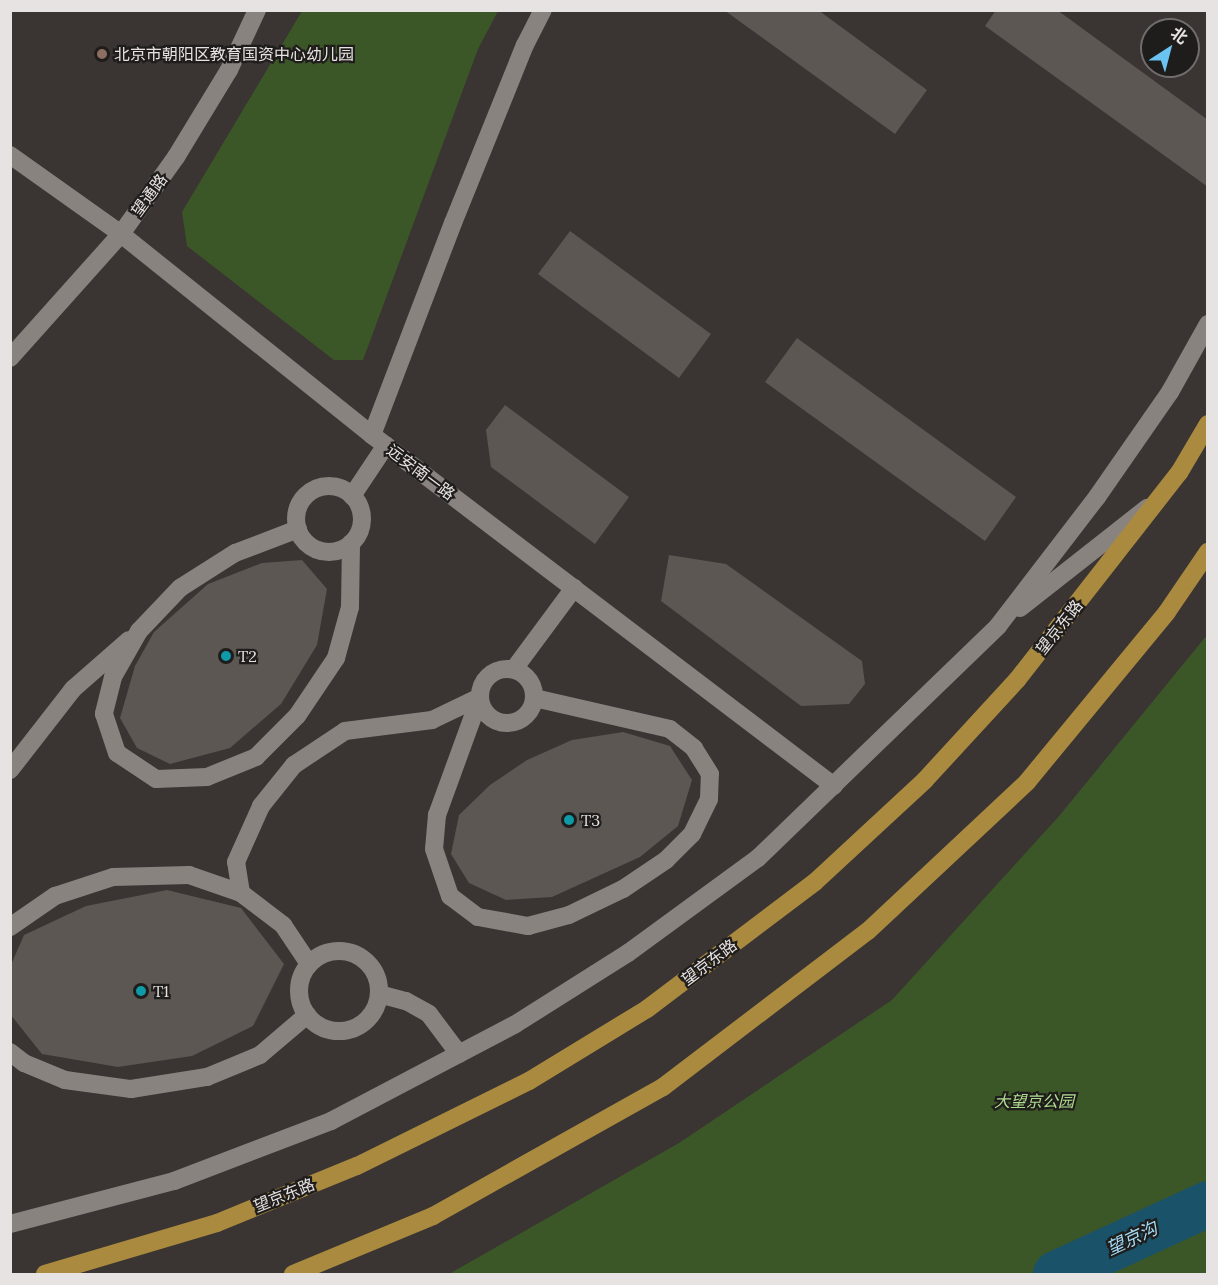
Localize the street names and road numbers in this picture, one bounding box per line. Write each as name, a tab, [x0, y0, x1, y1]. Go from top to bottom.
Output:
street label: 望通路	[127, 170, 171, 220]
street label: 远安南一路	[383, 440, 459, 504]
street label: 望京东路	[1032, 596, 1086, 658]
street label: 望京东路	[678, 935, 740, 989]
street label: 望京东路	[251, 1174, 317, 1216]

